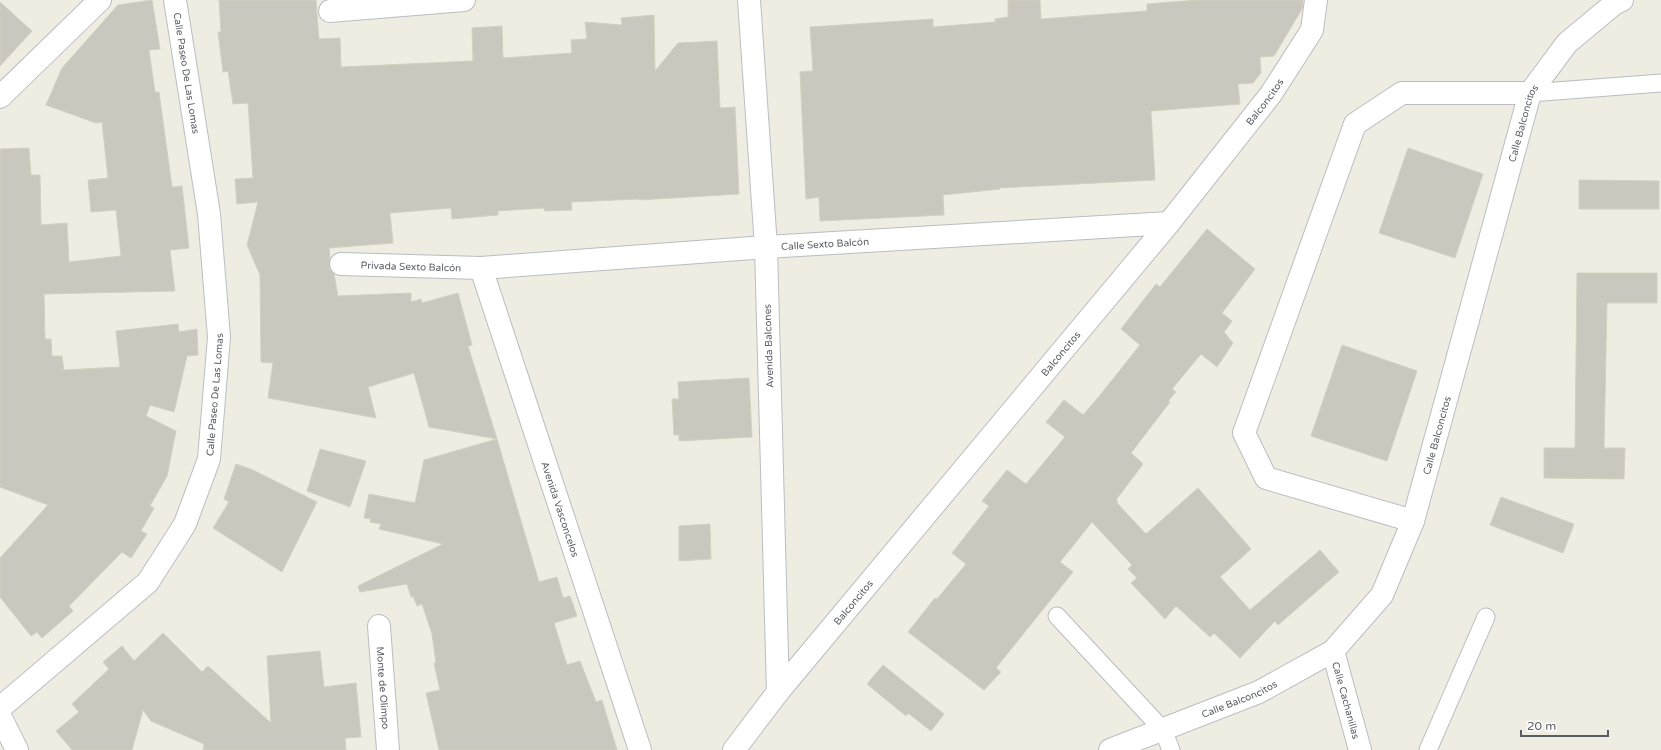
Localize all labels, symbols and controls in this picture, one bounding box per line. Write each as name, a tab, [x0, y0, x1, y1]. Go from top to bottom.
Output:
street label: Calle Paseo De Las Lomas	[170, 12, 202, 135]
street label: Balconcitos	[1244, 76, 1286, 128]
street label: Calle Balconcitos	[1506, 82, 1541, 164]
street label: Calle Sexto Balcón	[781, 236, 869, 253]
street label: Privada Sexto Balcón	[360, 260, 461, 274]
street label: Avenida Balcones	[762, 304, 776, 388]
street label: Balconcitos	[1039, 329, 1084, 379]
street label: Calle Paseo De Las Lomas	[204, 333, 226, 457]
street label: Calle Balconcitos	[1421, 395, 1454, 476]
street label: Avenida Vasconcelos	[538, 460, 581, 559]
street label: Balconcitos	[831, 578, 876, 628]
street label: Monte de Olimpo	[374, 646, 391, 730]
street label: Calle Cachanillas	[1329, 661, 1362, 741]
street label: Calle Balconcitos	[1200, 678, 1280, 721]
scale bar	[1521, 712, 1608, 738]
text: 20 m	[1527, 719, 1556, 733]

